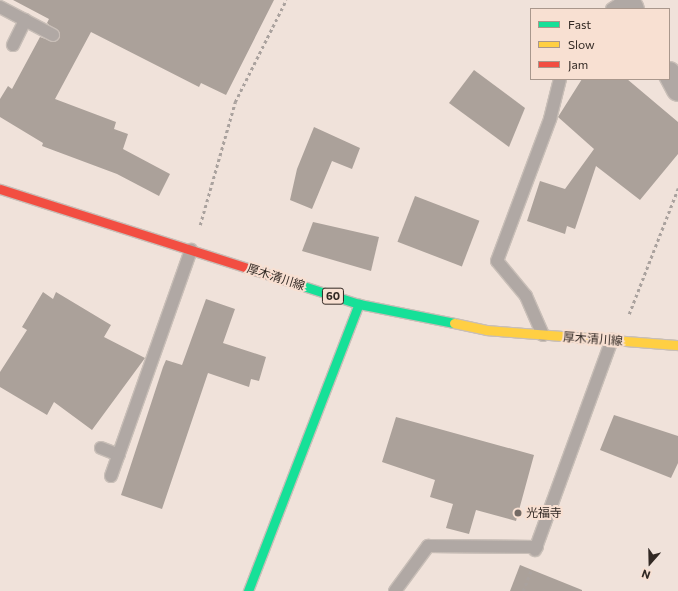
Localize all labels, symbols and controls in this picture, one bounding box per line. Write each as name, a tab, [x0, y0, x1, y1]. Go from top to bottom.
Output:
legend	[530, 8, 670, 80]
text: Fast	[568, 17, 591, 31]
text: Slow	[568, 37, 595, 51]
text: Jam	[568, 57, 588, 71]
street label: 厚木清川線	[245, 261, 307, 293]
road number: 60	[321, 287, 345, 305]
street label: 厚木清川線	[563, 330, 623, 348]
place label: 光福寺	[526, 506, 562, 520]
marker: 光福寺	[513, 508, 523, 518]
north arrow	[630, 543, 670, 583]
text: N	[640, 567, 652, 582]

